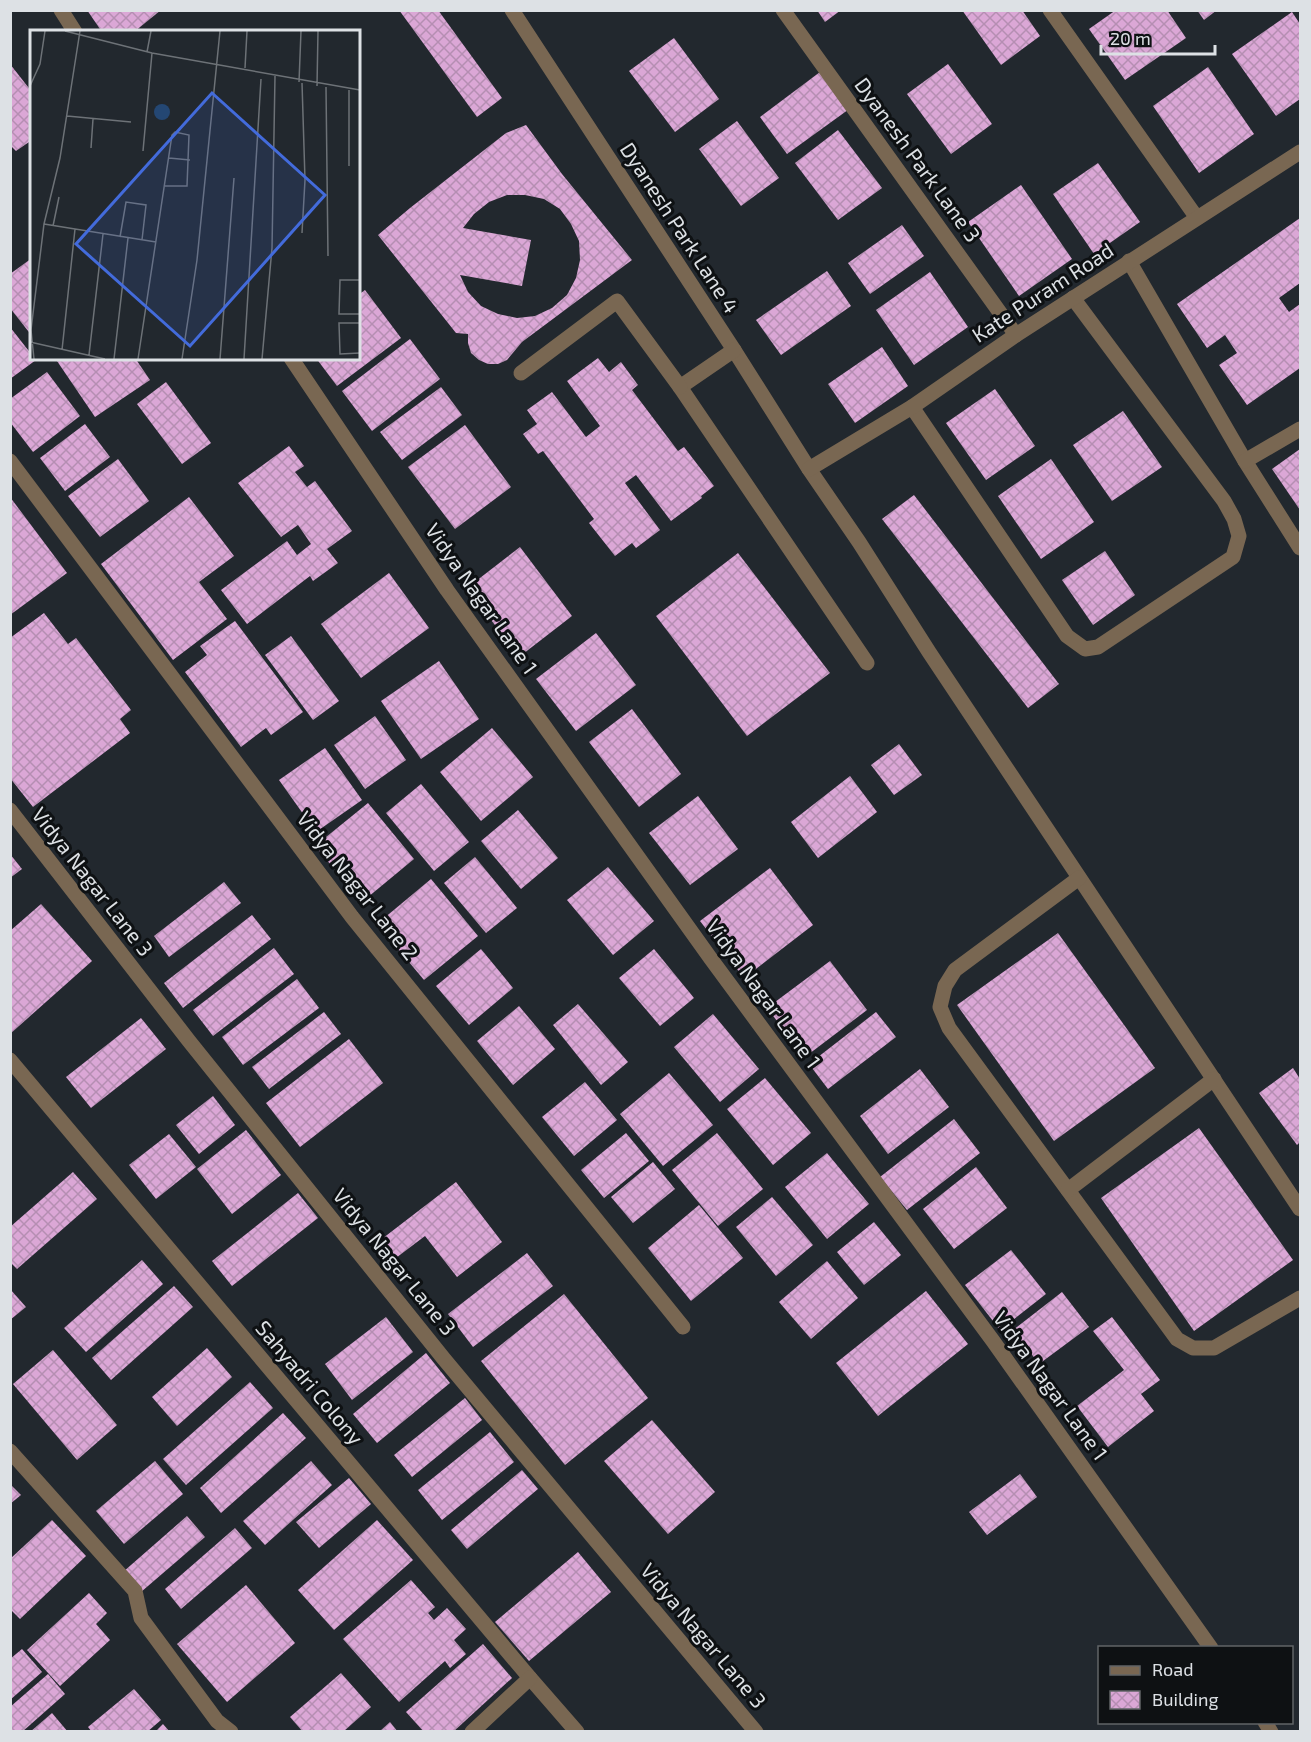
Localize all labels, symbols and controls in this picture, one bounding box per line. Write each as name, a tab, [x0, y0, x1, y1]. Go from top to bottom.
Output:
scale bar	[1101, 18, 1215, 56]
text: 20 m	[1110, 27, 1151, 49]
inset map	[30, 30, 360, 360]
street label: Dyanesh Park Lane 3	[850, 72, 986, 246]
street label: Dyanesh Park Lane 4	[616, 137, 745, 317]
street label: Kate Puram Road	[967, 237, 1118, 347]
street label: Vidya Nagar Lane 1	[421, 518, 544, 678]
street label: Vidya Nagar Lane 3	[27, 802, 159, 960]
street label: Vidya Nagar Lane 2	[292, 806, 424, 964]
street label: Vidya Nagar Lane 1	[702, 914, 827, 1073]
street label: Vidya Nagar Lane 3	[328, 1183, 462, 1339]
street label: Vidya Nagar Lane 1	[989, 1306, 1114, 1465]
street label: Sahyadri Colony	[251, 1315, 369, 1449]
street label: Vidya Nagar Lane 3	[636, 1557, 772, 1713]
legend	[1098, 1646, 1293, 1724]
text: Road	[1152, 1658, 1193, 1680]
text: Building	[1152, 1688, 1219, 1710]

